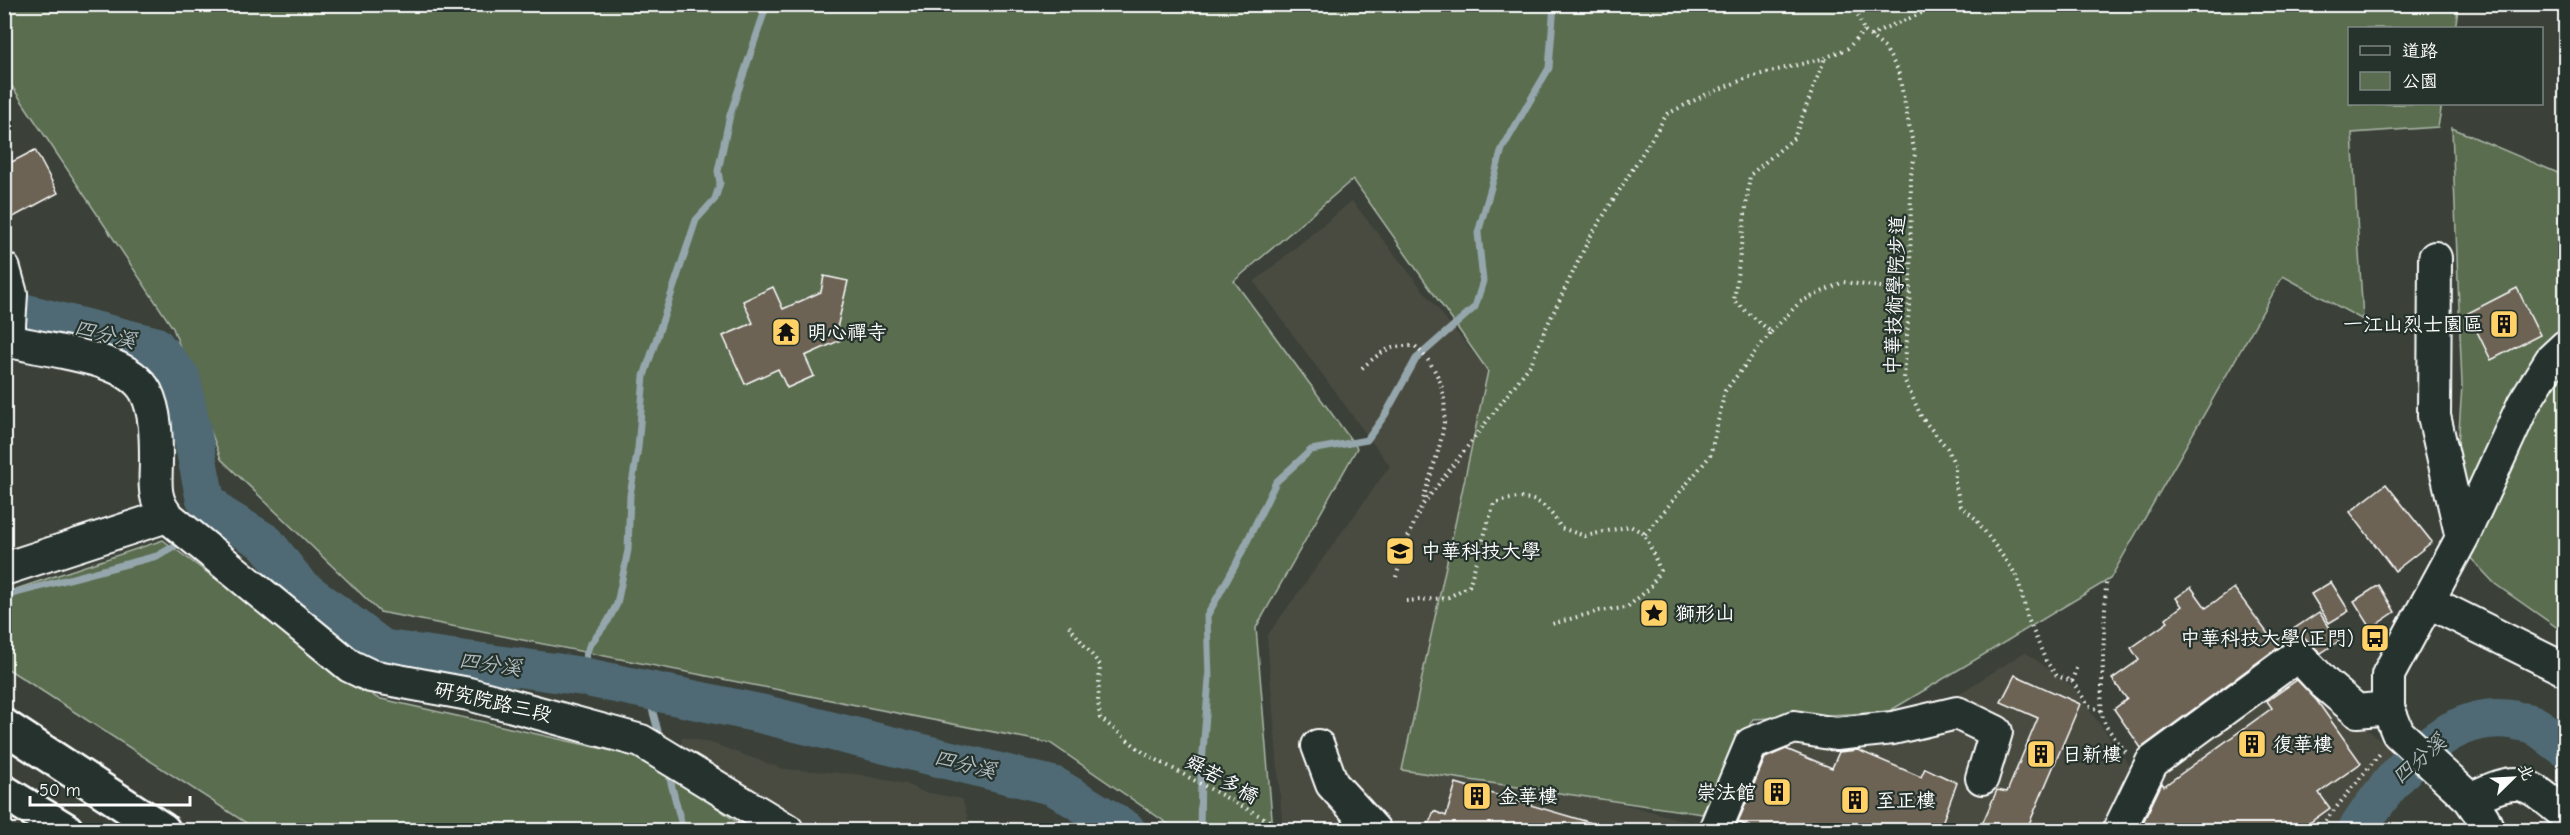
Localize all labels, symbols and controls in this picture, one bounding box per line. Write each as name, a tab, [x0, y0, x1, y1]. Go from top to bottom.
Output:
legend	[2348, 27, 2543, 105]
text: 道路	[2402, 41, 2438, 62]
text: 公園	[2402, 71, 2438, 92]
street label: 中華技術學院步道	[1881, 215, 1909, 375]
building icon: 一江山烈士園區	[2488, 308, 2520, 340]
place label: 一江山烈士園區	[2343, 313, 2483, 336]
water label: 四分溪	[72, 315, 139, 354]
temple icon: 明心禪寺	[770, 316, 802, 348]
place label: 明心禪寺	[807, 321, 887, 344]
school or university icon: 中華科技大學	[1384, 535, 1416, 567]
place label: 中華科技大學	[1421, 540, 1541, 563]
place icon: 獅形山	[1638, 597, 1670, 629]
place label: 獅形山	[1675, 602, 1735, 625]
bus stop icon: 中華科技大學(正門)	[2359, 622, 2391, 654]
place label: 中華科技大學(正門)	[2180, 627, 2354, 650]
water label: 四分溪	[457, 648, 524, 680]
street label: 研究院路三段	[432, 677, 554, 727]
building icon: 復華樓	[2236, 728, 2268, 760]
water label: 四分溪	[2387, 729, 2451, 789]
place label: 復華樓	[2273, 733, 2333, 756]
building icon: 日新樓	[2025, 738, 2057, 770]
place label: 日新樓	[2062, 743, 2122, 766]
water label: 四分溪	[932, 745, 999, 784]
north arrow	[2483, 748, 2543, 808]
street label: 舜若多橋	[1181, 750, 1263, 808]
text: 北	[2514, 761, 2537, 783]
scale bar	[30, 769, 190, 807]
building icon: 崇法館	[1761, 776, 1793, 808]
text: 50 m	[39, 780, 81, 801]
building icon: 金華樓	[1461, 780, 1493, 812]
place label: 崇法館	[1696, 781, 1756, 804]
building icon: 至正樓	[1839, 784, 1871, 816]
place label: 金華樓	[1498, 785, 1558, 808]
place label: 至正樓	[1876, 789, 1936, 812]

